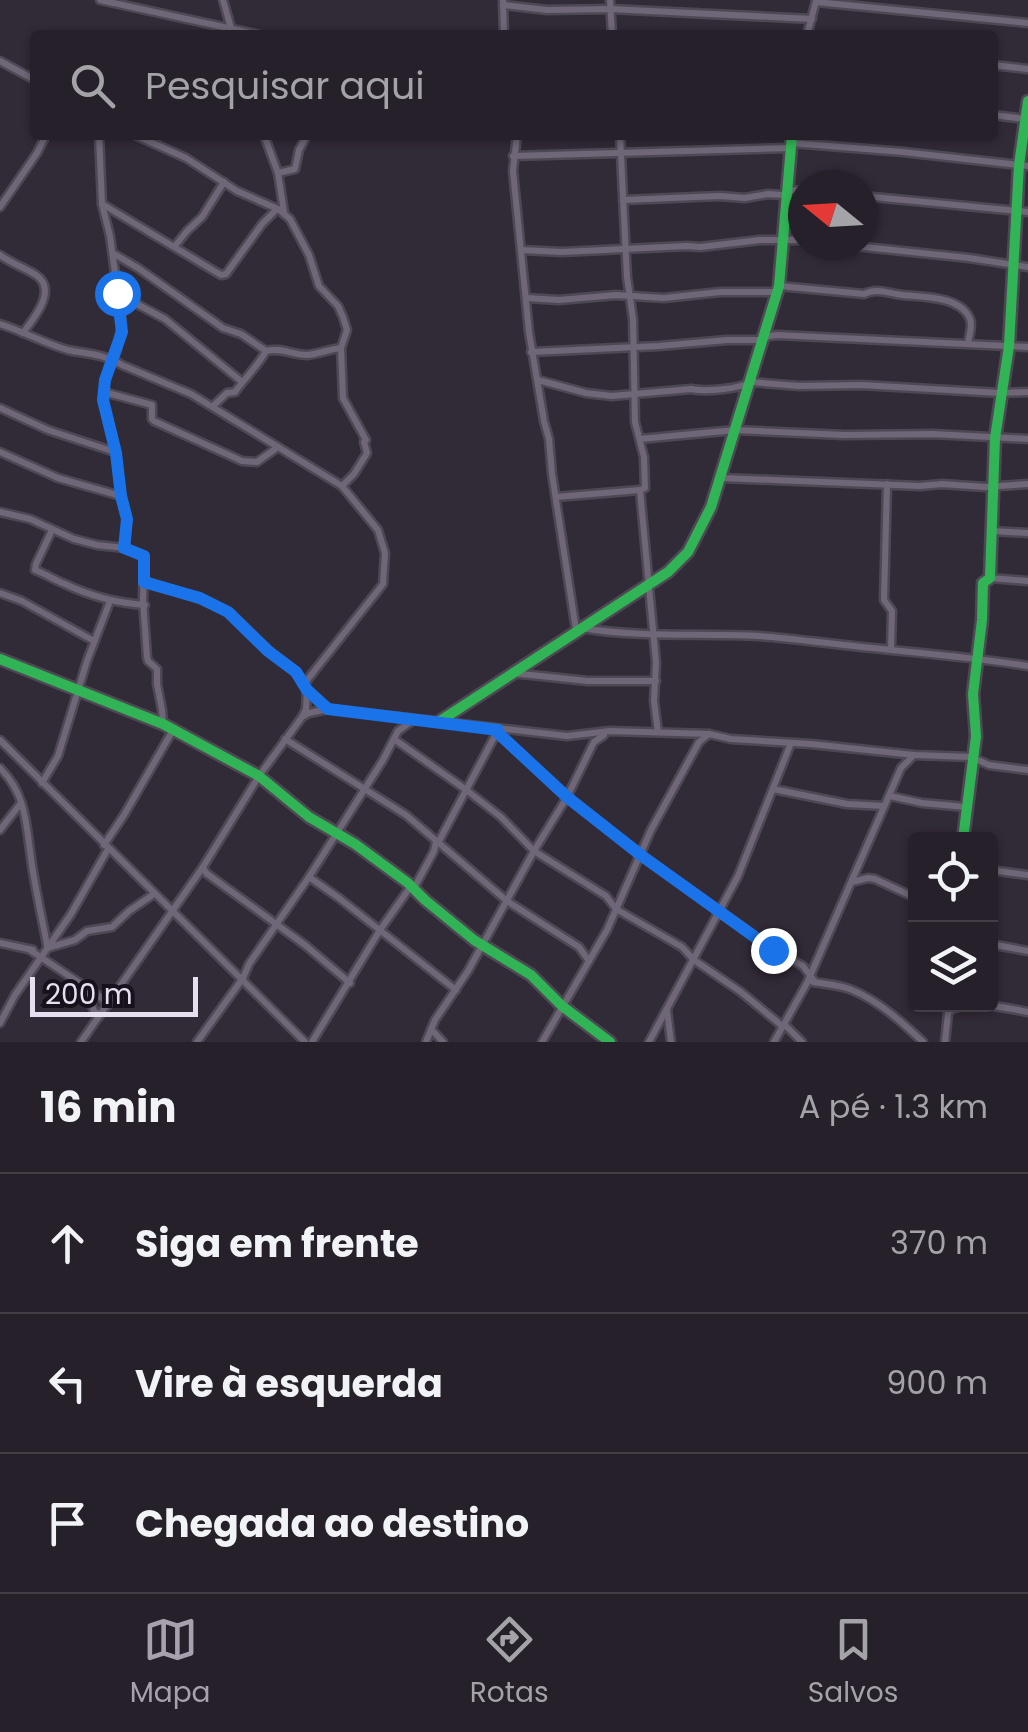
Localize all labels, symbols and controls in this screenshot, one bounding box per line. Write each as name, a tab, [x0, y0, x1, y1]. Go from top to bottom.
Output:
search box	[30, 30, 998, 140]
icon: search	[65, 58, 120, 113]
text: Pesquisar aqui	[145, 59, 425, 112]
north arrow	[788, 170, 878, 260]
route start	[95, 271, 141, 317]
map controls	[908, 832, 998, 1012]
button: locate	[908, 832, 998, 922]
button: layers	[908, 922, 998, 1012]
route end	[751, 928, 797, 974]
scale bar	[30, 972, 198, 1016]
text: 200 m	[45, 975, 133, 1014]
text: 16 min	[40, 1078, 177, 1137]
text: A pé · 1.3 km	[799, 1084, 988, 1129]
icon: ahead	[40, 1216, 95, 1271]
text: Siga em frente	[135, 1217, 419, 1270]
text: 370 m	[890, 1220, 988, 1265]
icon: left	[40, 1356, 95, 1411]
text: Vire à esquerda	[135, 1357, 443, 1410]
text: 900 m	[886, 1360, 988, 1405]
icon: arrive	[40, 1496, 95, 1551]
text: Chegada ao destino	[135, 1497, 529, 1550]
tab: Mapa	[130, 1612, 211, 1714]
tab: Rotas	[470, 1612, 549, 1714]
tab: Salvos	[808, 1612, 898, 1714]

